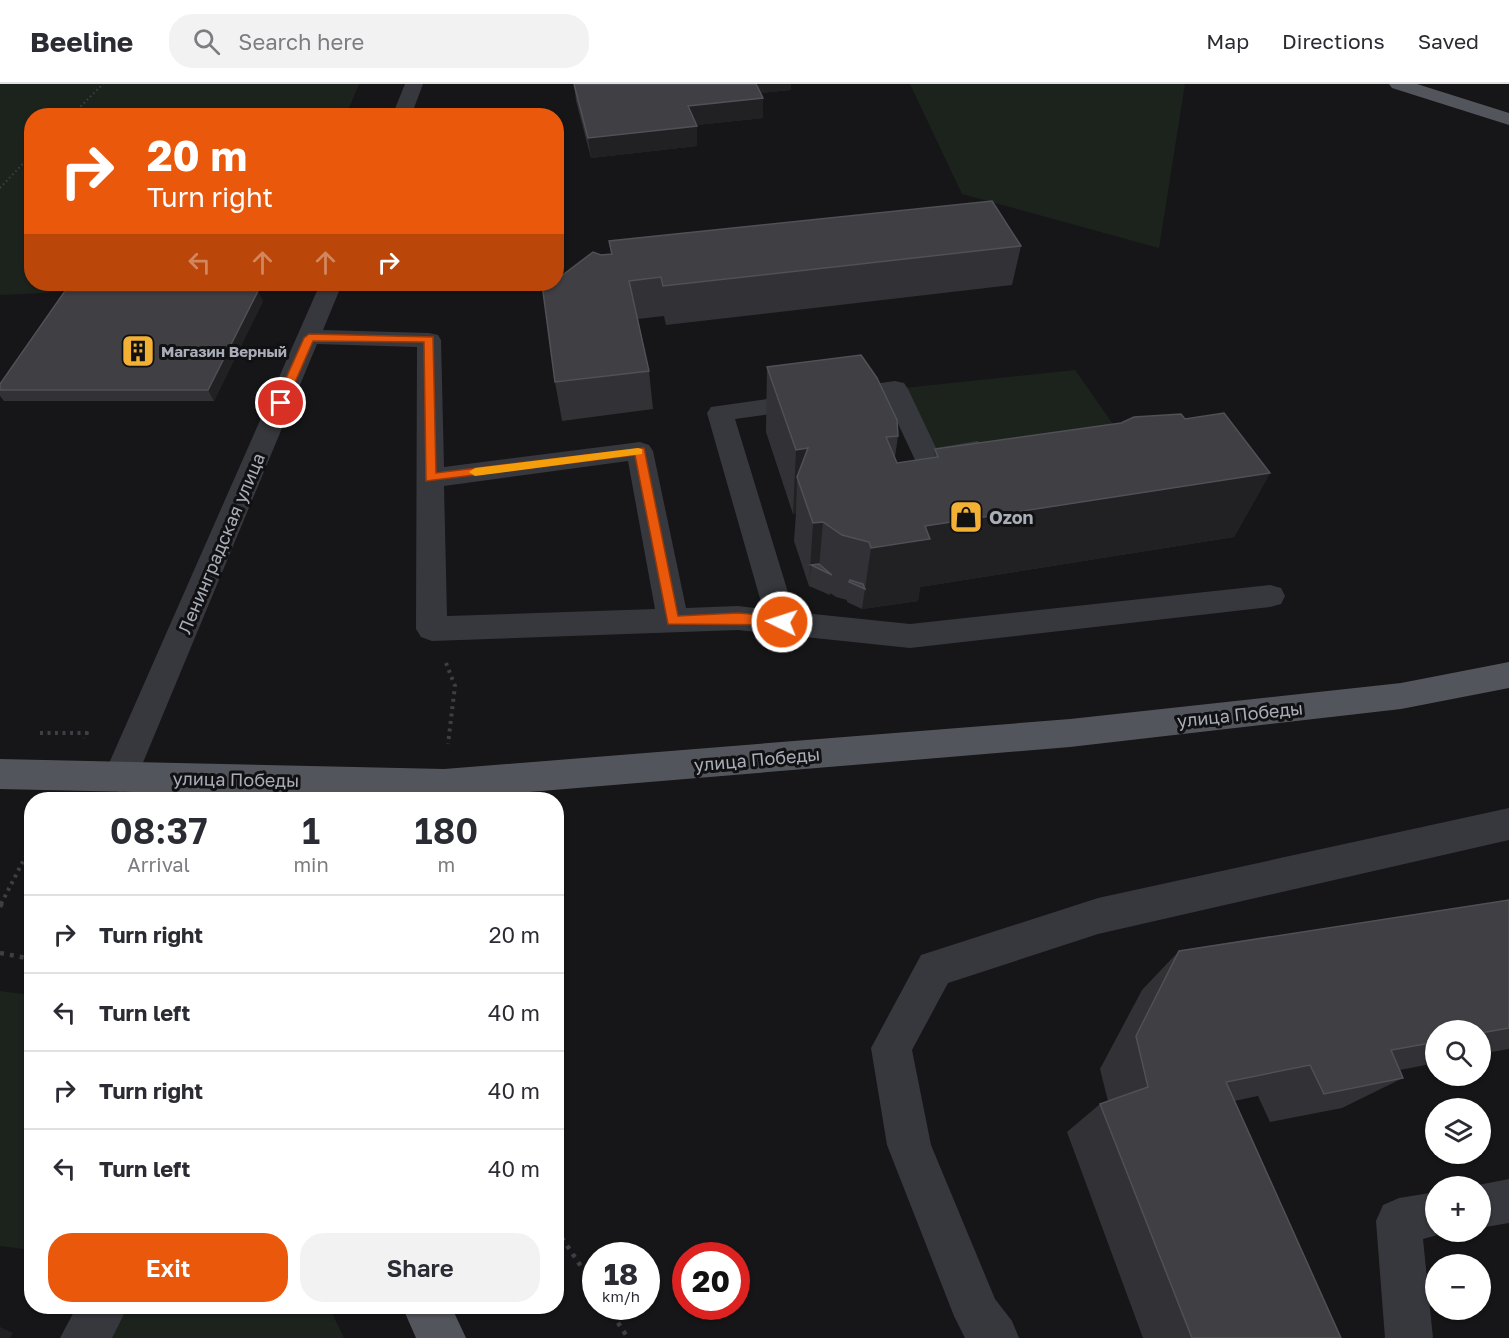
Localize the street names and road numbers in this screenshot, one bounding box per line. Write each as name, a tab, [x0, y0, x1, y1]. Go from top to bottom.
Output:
street label: Ленинградская улица	[173, 449, 269, 637]
street label: улица Победы	[1176, 696, 1304, 732]
street label: улица Победы	[693, 743, 821, 775]
street label: улица Победы	[173, 767, 299, 791]

